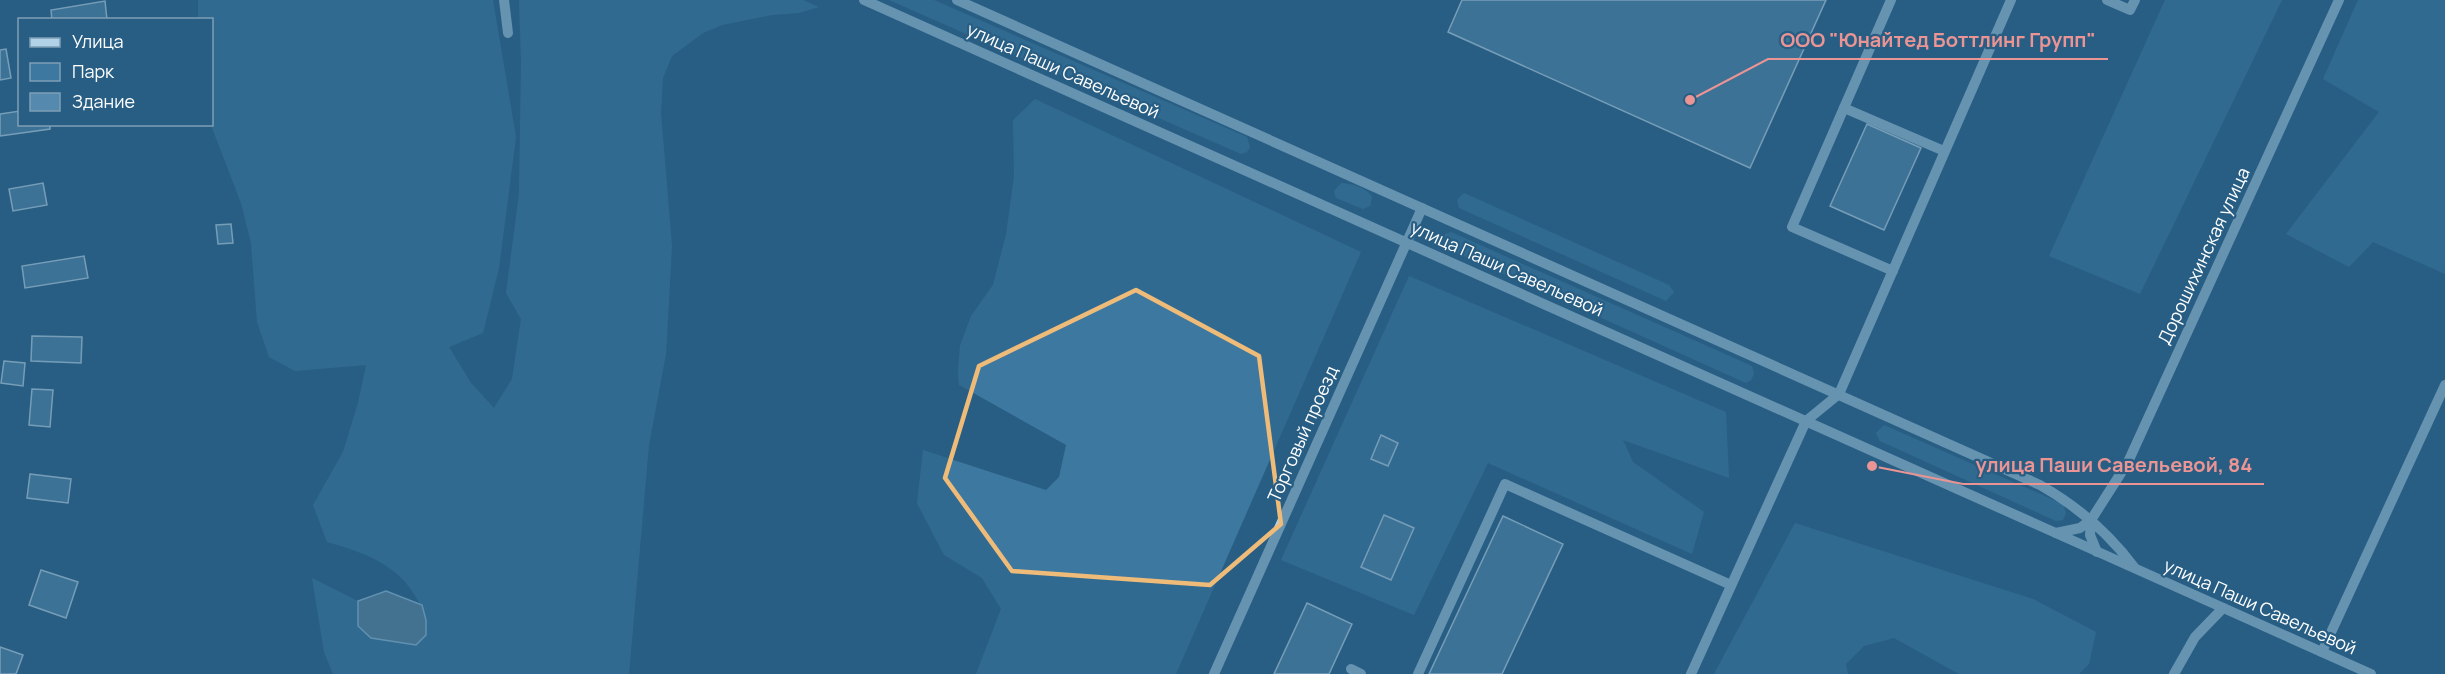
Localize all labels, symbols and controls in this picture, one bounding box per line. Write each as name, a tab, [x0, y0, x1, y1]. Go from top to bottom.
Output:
street label: улица Паши Савельевой	[963, 17, 1164, 123]
legend	[18, 18, 213, 126]
callout: ООО "Юнайтед Боттлинг Групп"	[1768, 21, 2108, 59]
text: ООО "Юнайтед Боттлинг Групп"	[1780, 26, 2096, 53]
text: Улица	[72, 29, 124, 53]
text: Парк	[72, 59, 115, 83]
text: Здание	[72, 89, 135, 113]
street label: Дорошихинская улица	[2151, 163, 2255, 348]
street label: улица Паши Савельевой	[1407, 215, 1608, 321]
street label: Торговый проезд	[1261, 362, 1343, 505]
callout: улица Паши Савельевой, 84	[1963, 446, 2264, 484]
text: улица Паши Савельевой, 84	[1976, 451, 2252, 478]
street label: улица Паши Савельевой	[2160, 553, 2361, 659]

